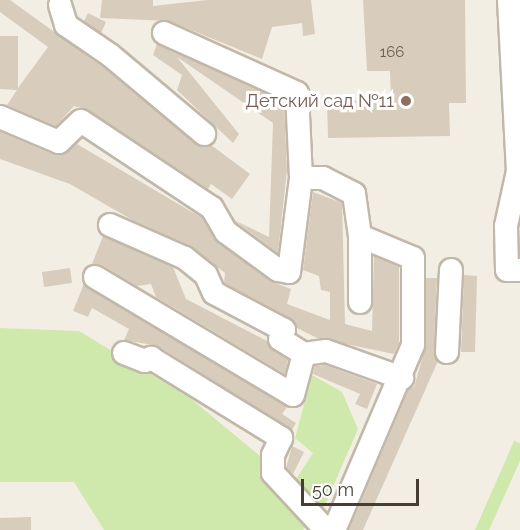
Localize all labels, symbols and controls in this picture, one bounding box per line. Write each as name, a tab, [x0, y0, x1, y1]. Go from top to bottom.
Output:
house number: 166	[380, 44, 404, 62]
place label: Детский сад №11	[246, 90, 394, 112]
marker: Детский сад №11	[399, 94, 413, 108]
scale bar	[304, 467, 422, 505]
text: 50 m	[312, 479, 354, 500]

